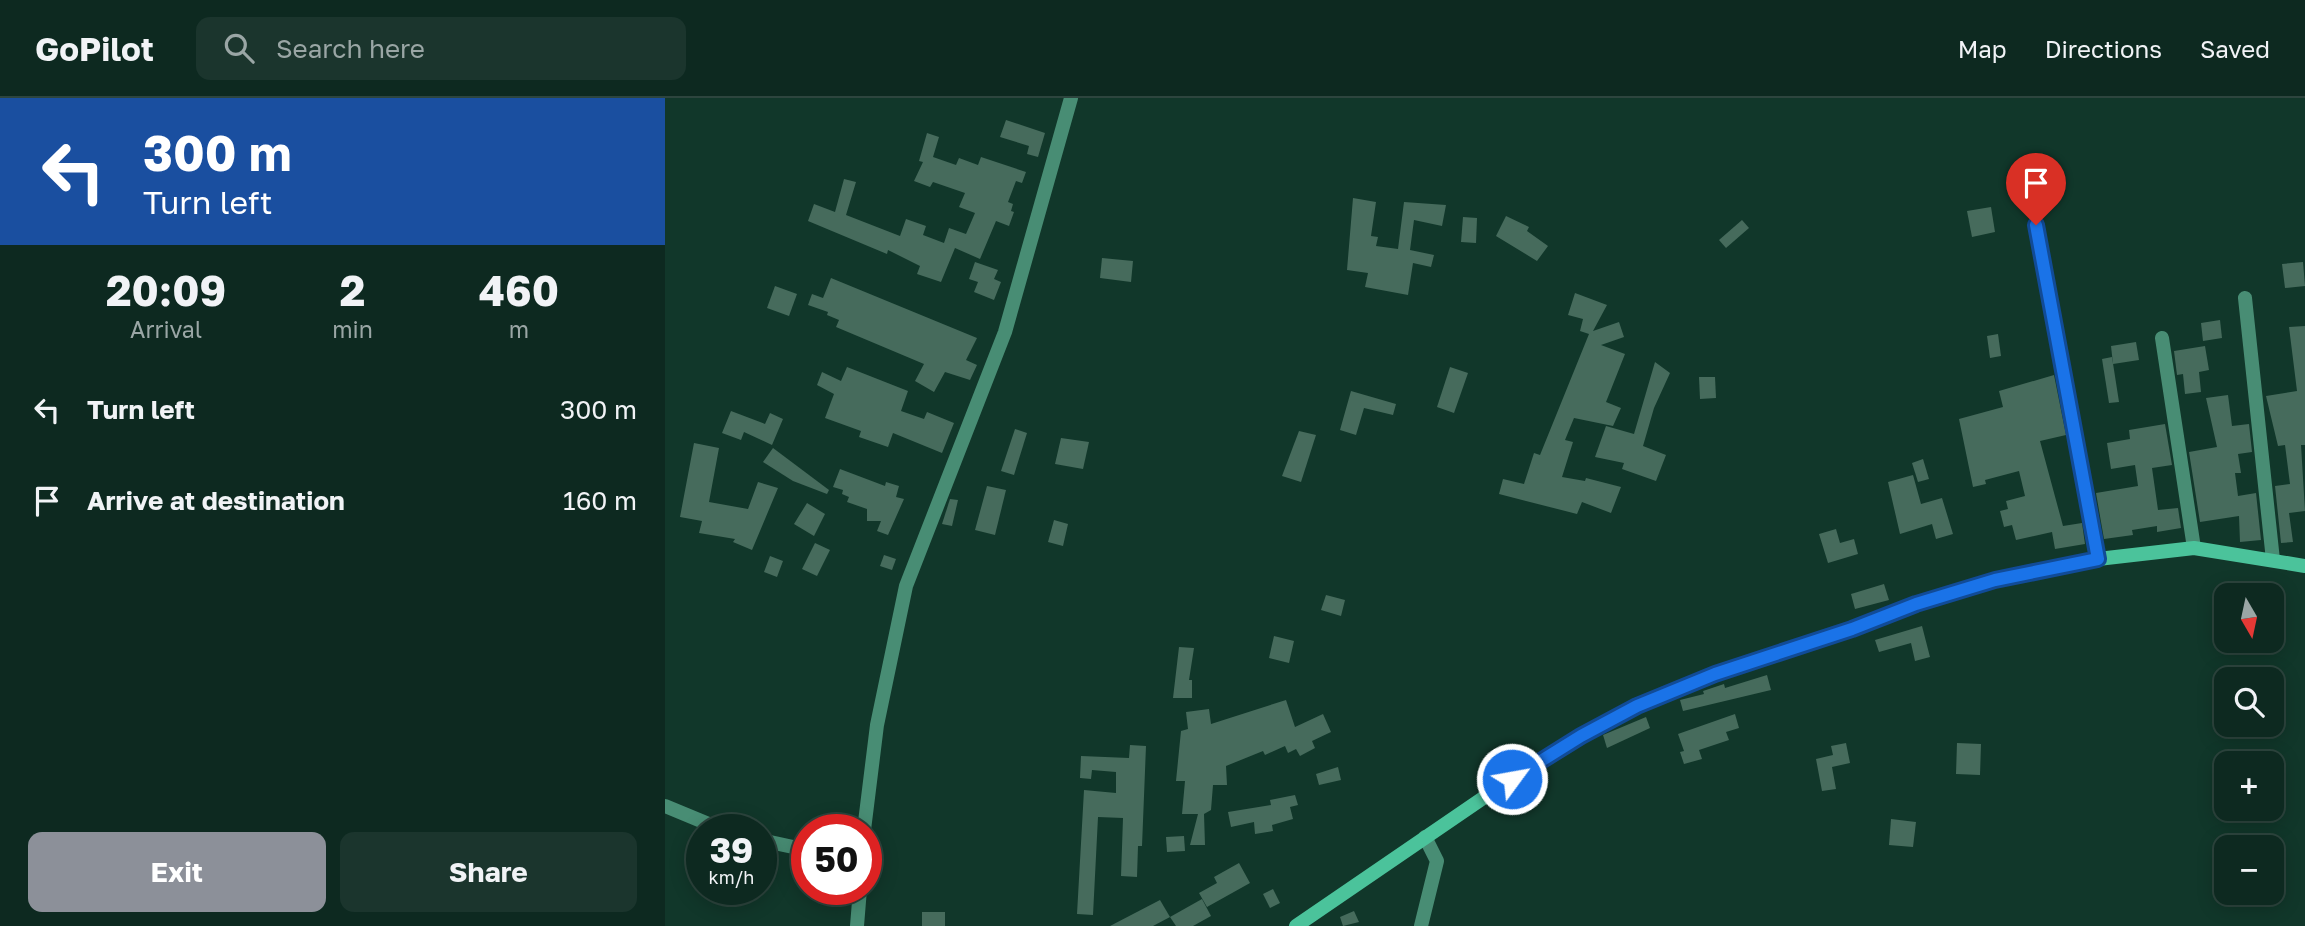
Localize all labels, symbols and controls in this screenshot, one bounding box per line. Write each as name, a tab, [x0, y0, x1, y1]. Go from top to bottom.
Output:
search box	[196, 17, 686, 80]
text: GoPilot	[35, 29, 154, 68]
icon: search	[220, 29, 258, 67]
text: Search here	[276, 33, 425, 64]
text: Map	[1958, 34, 2007, 63]
text: Directions	[2045, 34, 2162, 63]
text: Saved	[2200, 34, 2270, 63]
text: 300 m	[143, 123, 292, 182]
icon: left	[28, 126, 119, 217]
pin	[2006, 153, 2066, 225]
icon: arrive	[2017, 164, 2055, 202]
text: Turn left	[143, 183, 272, 221]
text: 20:09	[106, 265, 226, 315]
text: 2	[340, 265, 365, 315]
text: 460	[479, 265, 559, 315]
text: Arrival	[130, 315, 202, 343]
text: min	[332, 315, 373, 343]
text: m	[509, 315, 529, 343]
icon: left	[28, 391, 66, 429]
text: Turn left	[87, 394, 195, 425]
text: 300 m	[560, 394, 637, 425]
icon: arrive	[28, 482, 66, 520]
text: Arrive at destination	[87, 485, 345, 516]
text: 160 m	[563, 485, 637, 516]
north arrow	[2214, 583, 2284, 653]
map controls	[2214, 583, 2284, 905]
button: search	[2214, 667, 2284, 737]
position arrow	[1475, 742, 1549, 816]
button: +	[2214, 751, 2284, 821]
speed limit sign: 50	[791, 814, 882, 905]
text: 39	[710, 829, 753, 871]
button: Exit	[28, 832, 326, 912]
button: Share	[340, 832, 637, 912]
button: −	[2214, 835, 2284, 905]
text: km/h	[709, 866, 754, 888]

